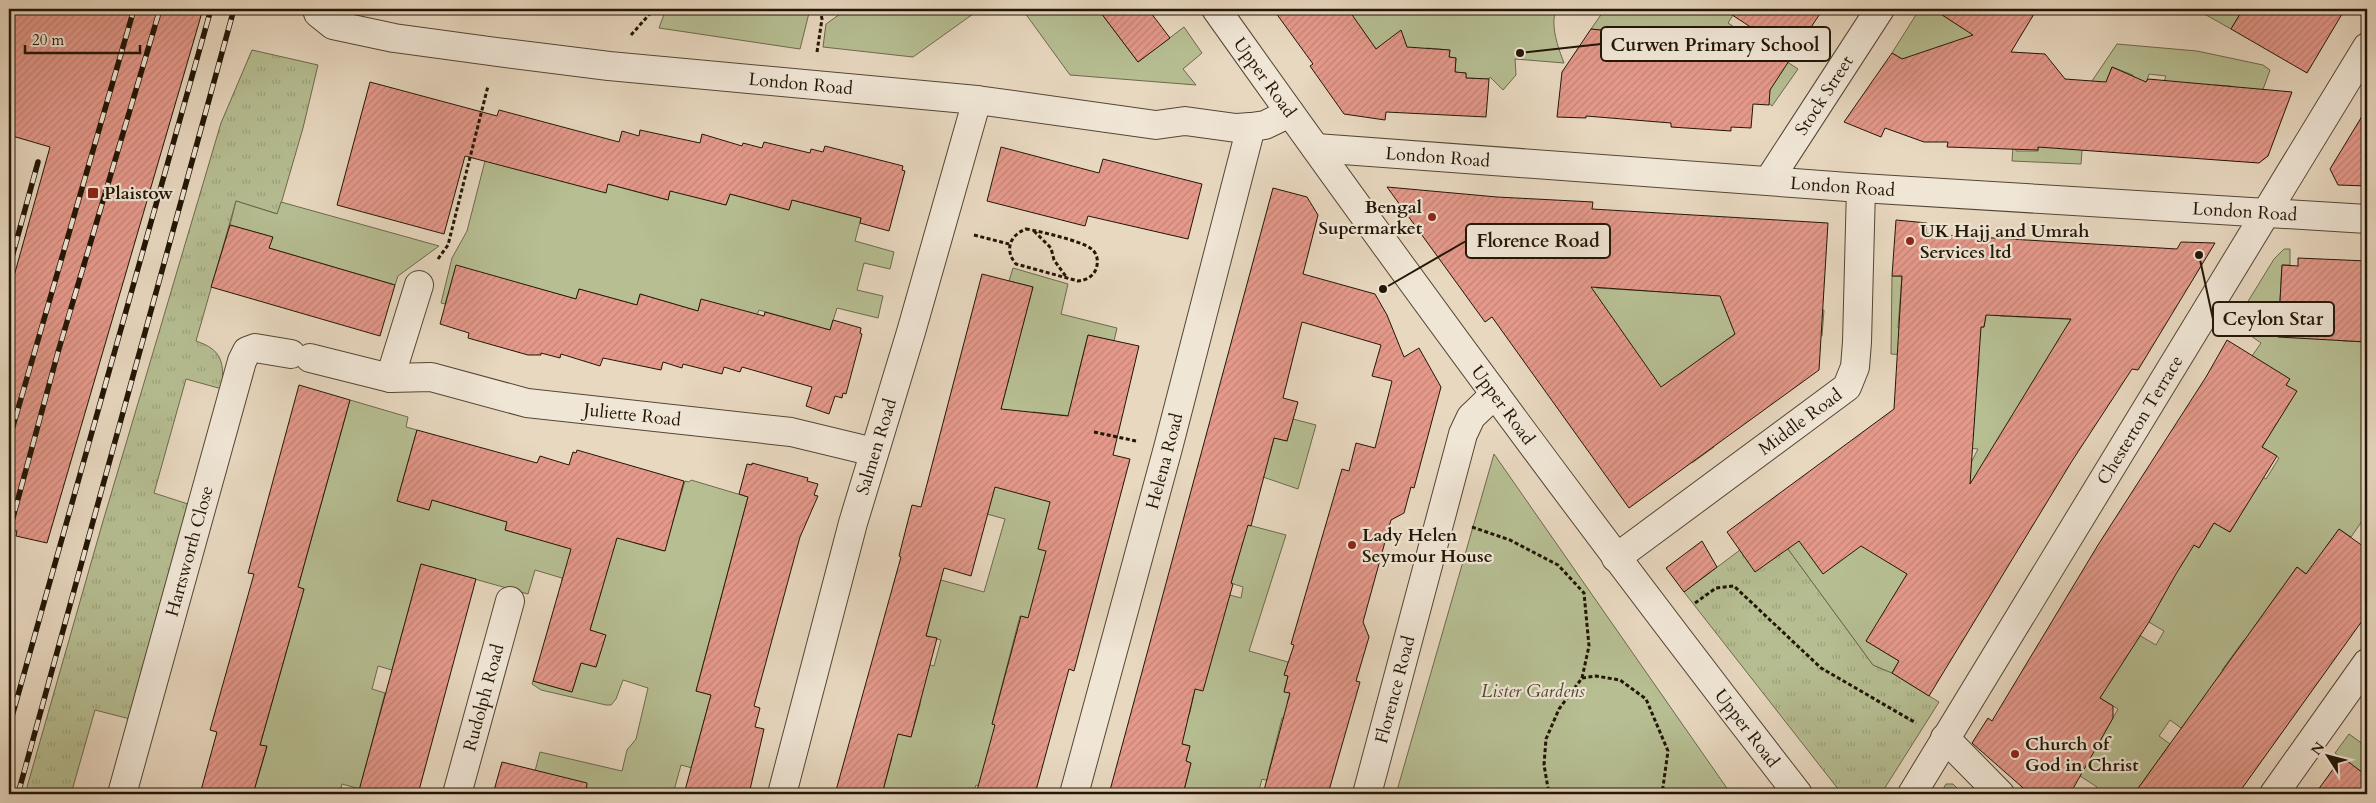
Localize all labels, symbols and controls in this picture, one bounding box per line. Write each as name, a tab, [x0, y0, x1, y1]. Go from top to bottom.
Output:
scale bar	[25, 22, 140, 54]
callout: Curwen Primary School	[1601, 27, 1830, 61]
text: 20 m	[32, 30, 64, 50]
street label: Upper Road	[1228, 32, 1302, 123]
text: Curwen Primary School	[1610, 32, 1820, 58]
street label: Stock Street	[1789, 50, 1859, 140]
street label: London Road	[747, 66, 854, 101]
street label: London Road	[1384, 141, 1491, 173]
street label: London Road	[1789, 170, 1896, 203]
place label: Plaistow	[104, 181, 173, 206]
marker: Plaistow	[86, 186, 100, 200]
place label: Bengal Supermarket	[1318, 195, 1423, 241]
street label: London Road	[2192, 196, 2298, 227]
marker: Bengal Supermarket	[1426, 211, 1438, 223]
place label: UK Hajj and Umrah Services ltd	[1920, 219, 2089, 265]
callout: Florence Road	[1466, 224, 1610, 258]
text: Florence Road	[1476, 228, 1600, 254]
marker: UK Hajj and Umrah Services ltd	[1904, 235, 1916, 247]
callout: Ceylon Star	[2213, 302, 2334, 336]
text: Ceylon Star	[2223, 306, 2324, 332]
street label: Chesterton Terrace	[2091, 350, 2189, 489]
street label: Upper Road	[1465, 360, 1541, 450]
street label: Middle Road	[1753, 382, 1847, 461]
street label: Salmen Road	[850, 395, 903, 498]
street label: Juliette Road	[579, 396, 683, 432]
street label: Helena Road	[1139, 410, 1189, 512]
street label: Hartsworth Close	[159, 483, 219, 619]
place label: Lady Helen Seymour House	[1362, 523, 1493, 569]
marker: Lady Helen Seymour House	[1346, 539, 1358, 551]
street label: Florence Road	[1369, 633, 1421, 746]
street label: Rudolph Road	[457, 641, 510, 754]
park label: Lister Gardens	[1481, 679, 1585, 704]
street label: Upper Road	[1709, 684, 1786, 773]
north arrow	[2304, 730, 2354, 780]
place label: Church of God in Christ	[2025, 732, 2139, 778]
text: N	[2307, 738, 2329, 759]
marker: Church of God in Christ	[2009, 748, 2021, 760]

